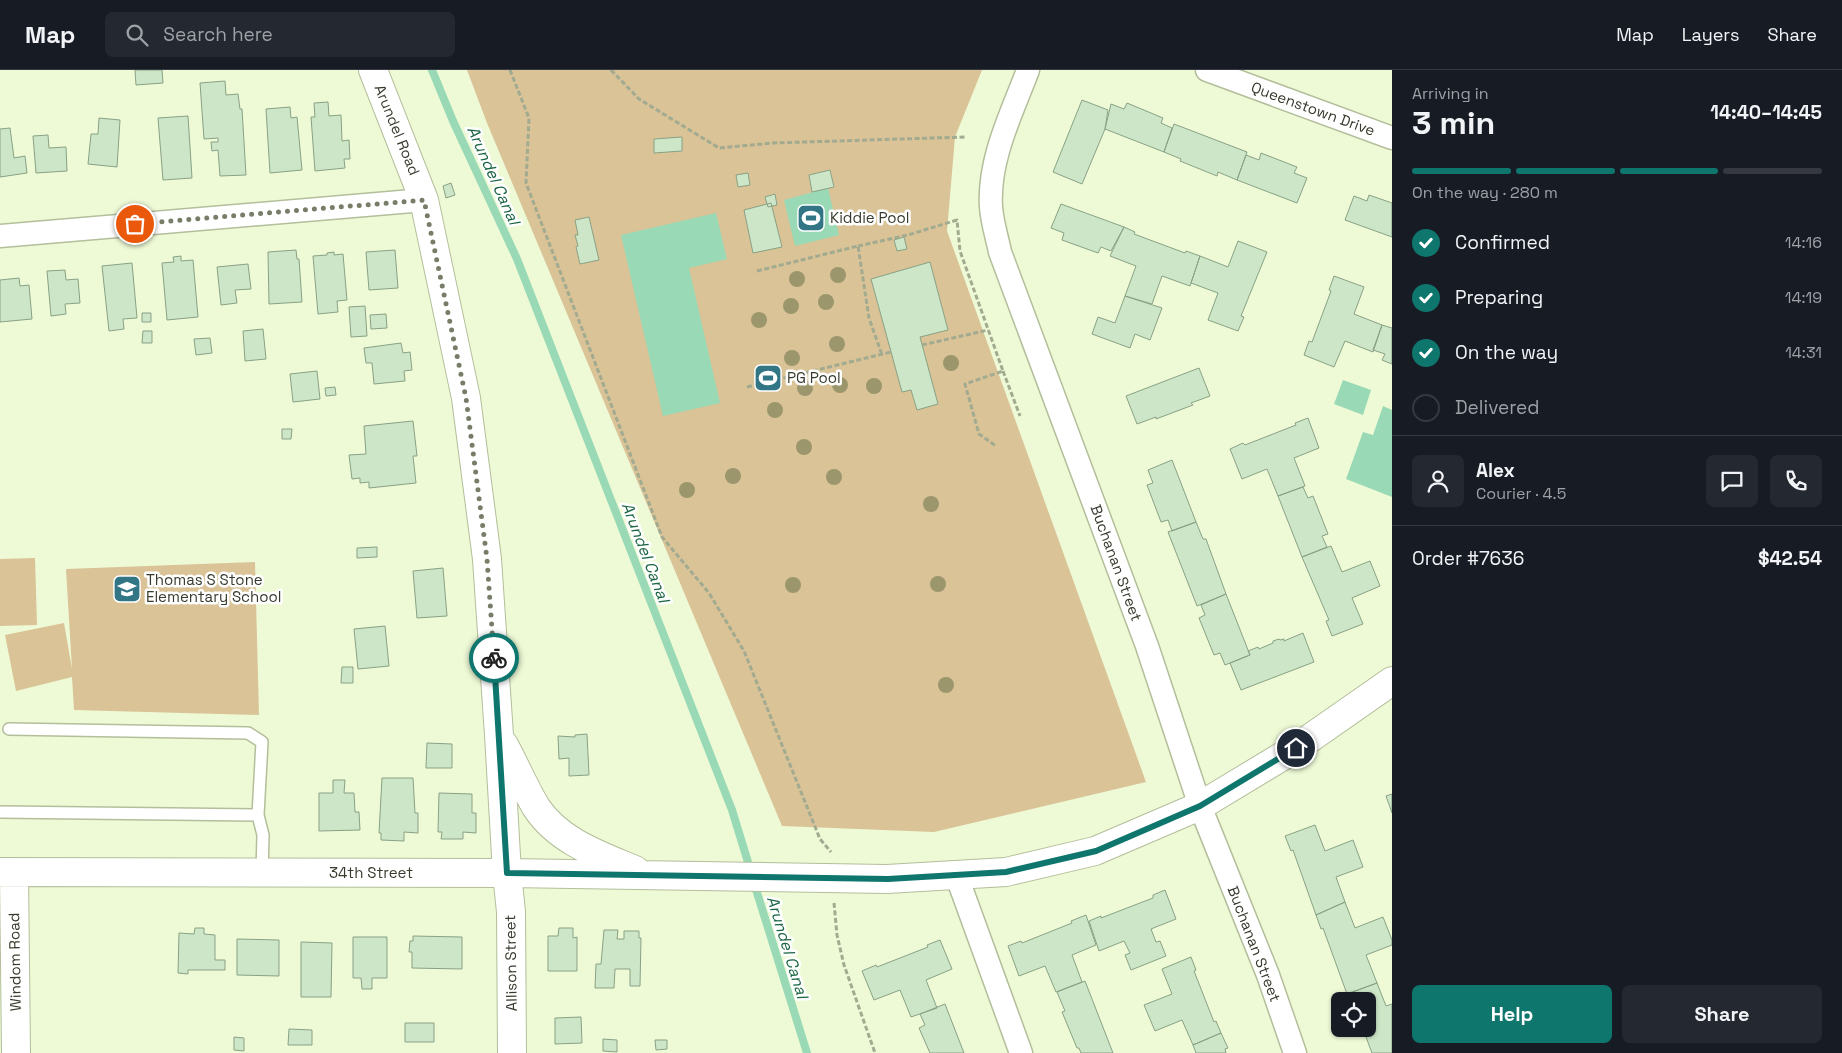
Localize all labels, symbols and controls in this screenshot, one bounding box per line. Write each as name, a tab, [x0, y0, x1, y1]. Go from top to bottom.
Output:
search box	[105, 12, 455, 57]
text: Map	[25, 19, 75, 50]
icon: search	[123, 21, 151, 49]
text: Search here	[163, 22, 273, 47]
text: Map	[1616, 23, 1654, 46]
text: Layers	[1682, 23, 1739, 46]
text: Share	[1767, 23, 1817, 46]
street label: Queenstown Drive	[1249, 77, 1378, 140]
street label: Arundel Road	[371, 82, 424, 178]
text: Arriving in	[1412, 83, 1489, 104]
text: 14:40–14:45	[1710, 100, 1822, 125]
text: 3 min	[1412, 103, 1495, 143]
water label: Arundel Canal	[462, 123, 526, 230]
text: On the way · 280 m	[1412, 182, 1558, 203]
pin	[114, 203, 156, 245]
sports icon: Kiddie Pool	[796, 203, 826, 233]
place label: Kiddie Pool	[830, 208, 910, 227]
icon: bag	[121, 210, 149, 238]
icon: check	[1412, 229, 1440, 257]
text: Confirmed	[1455, 230, 1550, 255]
text: 14:16	[1785, 232, 1822, 253]
icon: check	[1412, 284, 1440, 312]
text: Preparing	[1455, 285, 1543, 310]
text: 14:19	[1785, 287, 1822, 308]
icon: check	[1412, 339, 1440, 367]
text: On the way	[1455, 340, 1558, 365]
text: 14:31	[1785, 342, 1822, 363]
sports icon: PG Pool	[753, 363, 783, 393]
place label: PG Pool	[787, 368, 841, 387]
text: Delivered	[1455, 395, 1540, 420]
button: person	[1412, 455, 1464, 507]
button: chat	[1706, 455, 1758, 507]
button: phone	[1770, 455, 1822, 507]
text: Alex	[1476, 458, 1515, 483]
text: Courier · 4.5	[1476, 483, 1566, 504]
water label: Arundel Canal	[617, 499, 675, 607]
street label: Buchanan Street	[1087, 502, 1146, 624]
text: Order #7636	[1412, 546, 1524, 571]
text: $42.54	[1758, 546, 1822, 571]
place label: Thomas S Stone Elementary School	[146, 570, 282, 606]
school or university icon: Thomas S Stone Elementary School	[112, 574, 142, 604]
courier	[469, 633, 519, 683]
icon: bike	[480, 644, 508, 672]
pin	[1275, 727, 1317, 769]
icon: home	[1282, 734, 1310, 762]
street label: 34th Street	[329, 863, 413, 882]
street label: Buchanan Street	[1224, 883, 1285, 1005]
water label: Arundel Canal	[762, 893, 814, 1003]
street label: Windom Road	[4, 913, 25, 1011]
street label: Allison Street	[500, 914, 521, 1011]
button: Help	[1412, 985, 1612, 1043]
button: Share	[1622, 985, 1822, 1043]
map controls	[1331, 992, 1376, 1037]
button: locate	[1331, 992, 1376, 1037]

